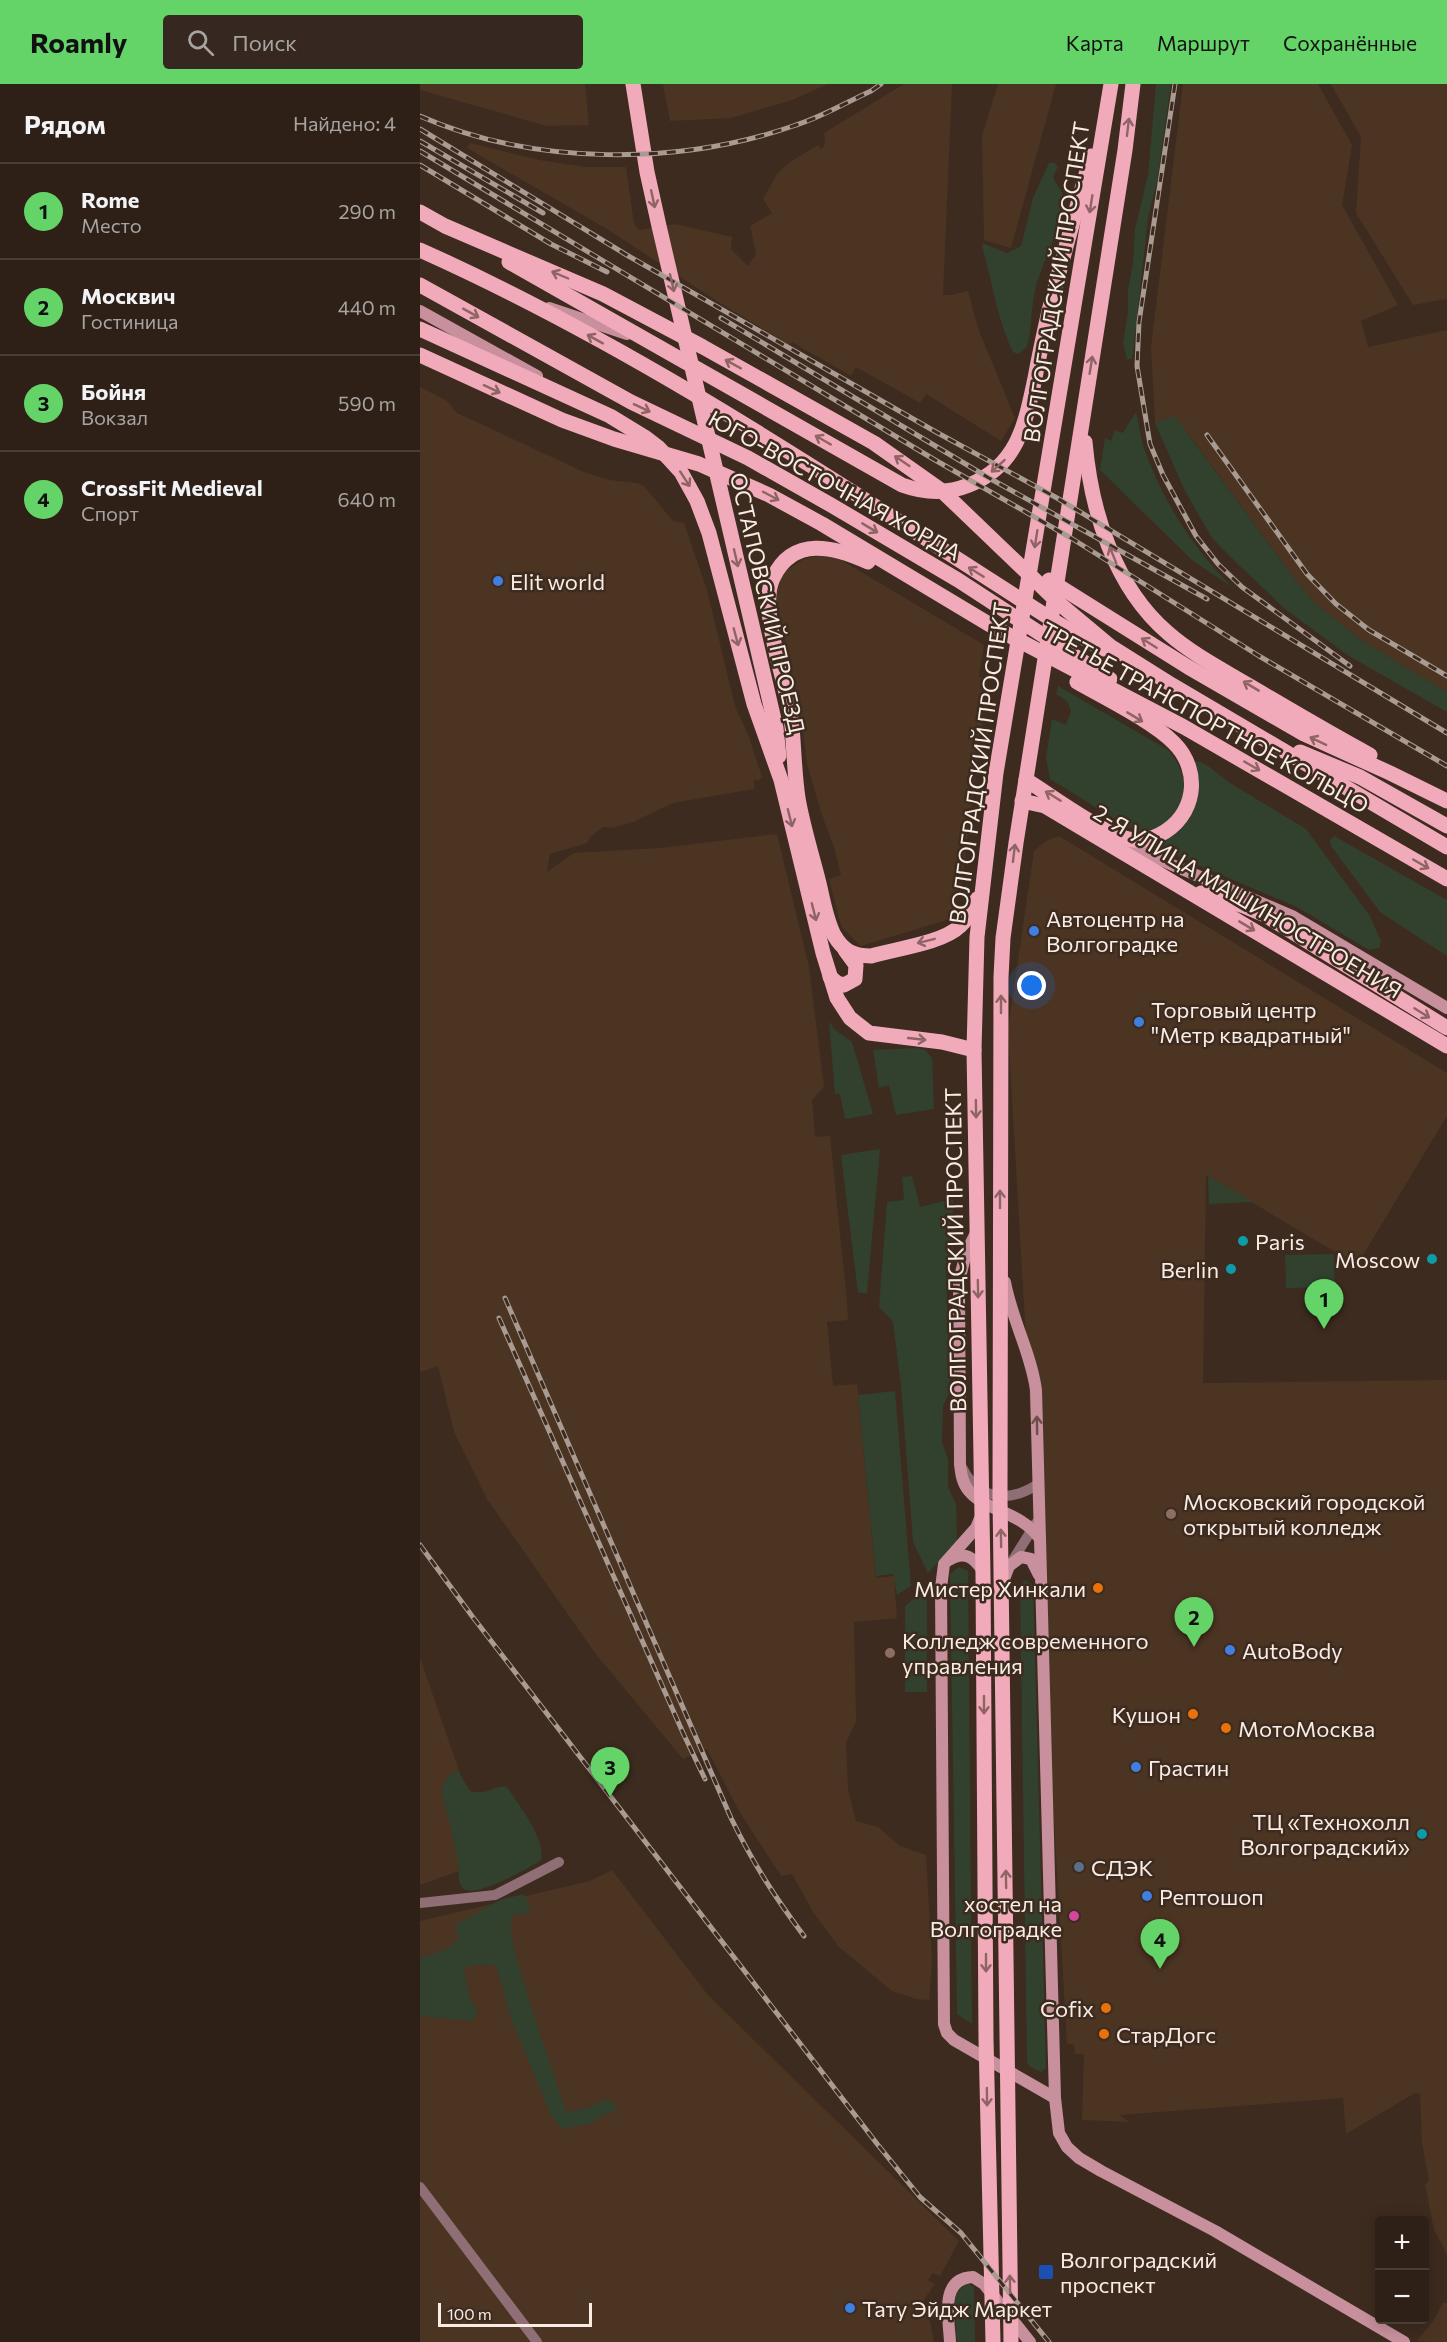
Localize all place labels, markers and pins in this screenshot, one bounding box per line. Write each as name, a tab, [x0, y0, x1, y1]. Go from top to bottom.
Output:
place label: Elit world	[510, 568, 605, 595]
marker: Elit world	[491, 574, 505, 588]
place label: Автоцентр на Волгоградке	[1046, 905, 1184, 957]
marker: Автоцентр на Волгоградке	[1027, 924, 1041, 938]
place label: Торговый центр "Метр квадратный"	[1151, 996, 1351, 1048]
marker: Торговый центр "Метр квадратный"	[1132, 1015, 1146, 1029]
place label: Paris	[1255, 1228, 1305, 1255]
marker: Paris	[1236, 1234, 1250, 1248]
place label: Moscow	[1335, 1246, 1420, 1273]
marker: Moscow	[1425, 1252, 1439, 1266]
place label: Berlin	[1161, 1256, 1219, 1283]
marker: Berlin	[1224, 1262, 1238, 1276]
pin: 1	[1304, 1280, 1344, 1329]
place label: Московский городской открытый колледж	[1183, 1488, 1426, 1540]
marker: Московский городской открытый колледж	[1164, 1507, 1178, 1521]
place label: Мистер Хинкали	[914, 1575, 1086, 1602]
marker: Мистер Хинкали	[1091, 1581, 1105, 1595]
pin: 2	[1174, 1598, 1214, 1647]
place label: Колледж современного управления	[902, 1627, 1149, 1679]
place label: AutoBody	[1242, 1637, 1343, 1664]
marker: AutoBody	[1223, 1643, 1237, 1657]
marker: Колледж современного управления	[883, 1646, 897, 1660]
place label: Кушон	[1112, 1701, 1181, 1728]
marker: Кушон	[1186, 1707, 1200, 1721]
place label: МотоМосква	[1238, 1715, 1375, 1742]
marker: МотоМосква	[1219, 1721, 1233, 1735]
pin: 3	[590, 1748, 630, 1797]
place label: Грастин	[1148, 1754, 1229, 1781]
marker: Грастин	[1129, 1760, 1143, 1774]
place label: ТЦ «Технохолл Волгоградский»	[1240, 1808, 1410, 1860]
marker: ТЦ «Технохолл Волгоградский»	[1415, 1827, 1429, 1841]
place label: СДЭК	[1091, 1854, 1153, 1881]
marker: СДЭК	[1072, 1860, 1086, 1874]
place label: Рептошоп	[1159, 1883, 1264, 1910]
marker: Рептошоп	[1140, 1889, 1154, 1903]
place label: хостел на Волгоградке	[930, 1890, 1062, 1942]
marker: хостел на Волгоградке	[1067, 1909, 1081, 1923]
pin: 4	[1140, 1920, 1180, 1969]
place label: Cofix	[1040, 1995, 1094, 2022]
marker: Cofix	[1099, 2001, 1113, 2015]
place label: СтарДогс	[1116, 2021, 1216, 2048]
marker: СтарДогс	[1097, 2027, 1111, 2041]
place label: Волгоградский проспект	[1060, 2246, 1217, 2298]
marker: Волгоградский проспект	[1037, 2263, 1055, 2281]
place label: Тату Эйдж Маркет	[862, 2295, 1052, 2322]
marker: Тату Эйдж Маркет	[843, 2301, 857, 2315]

